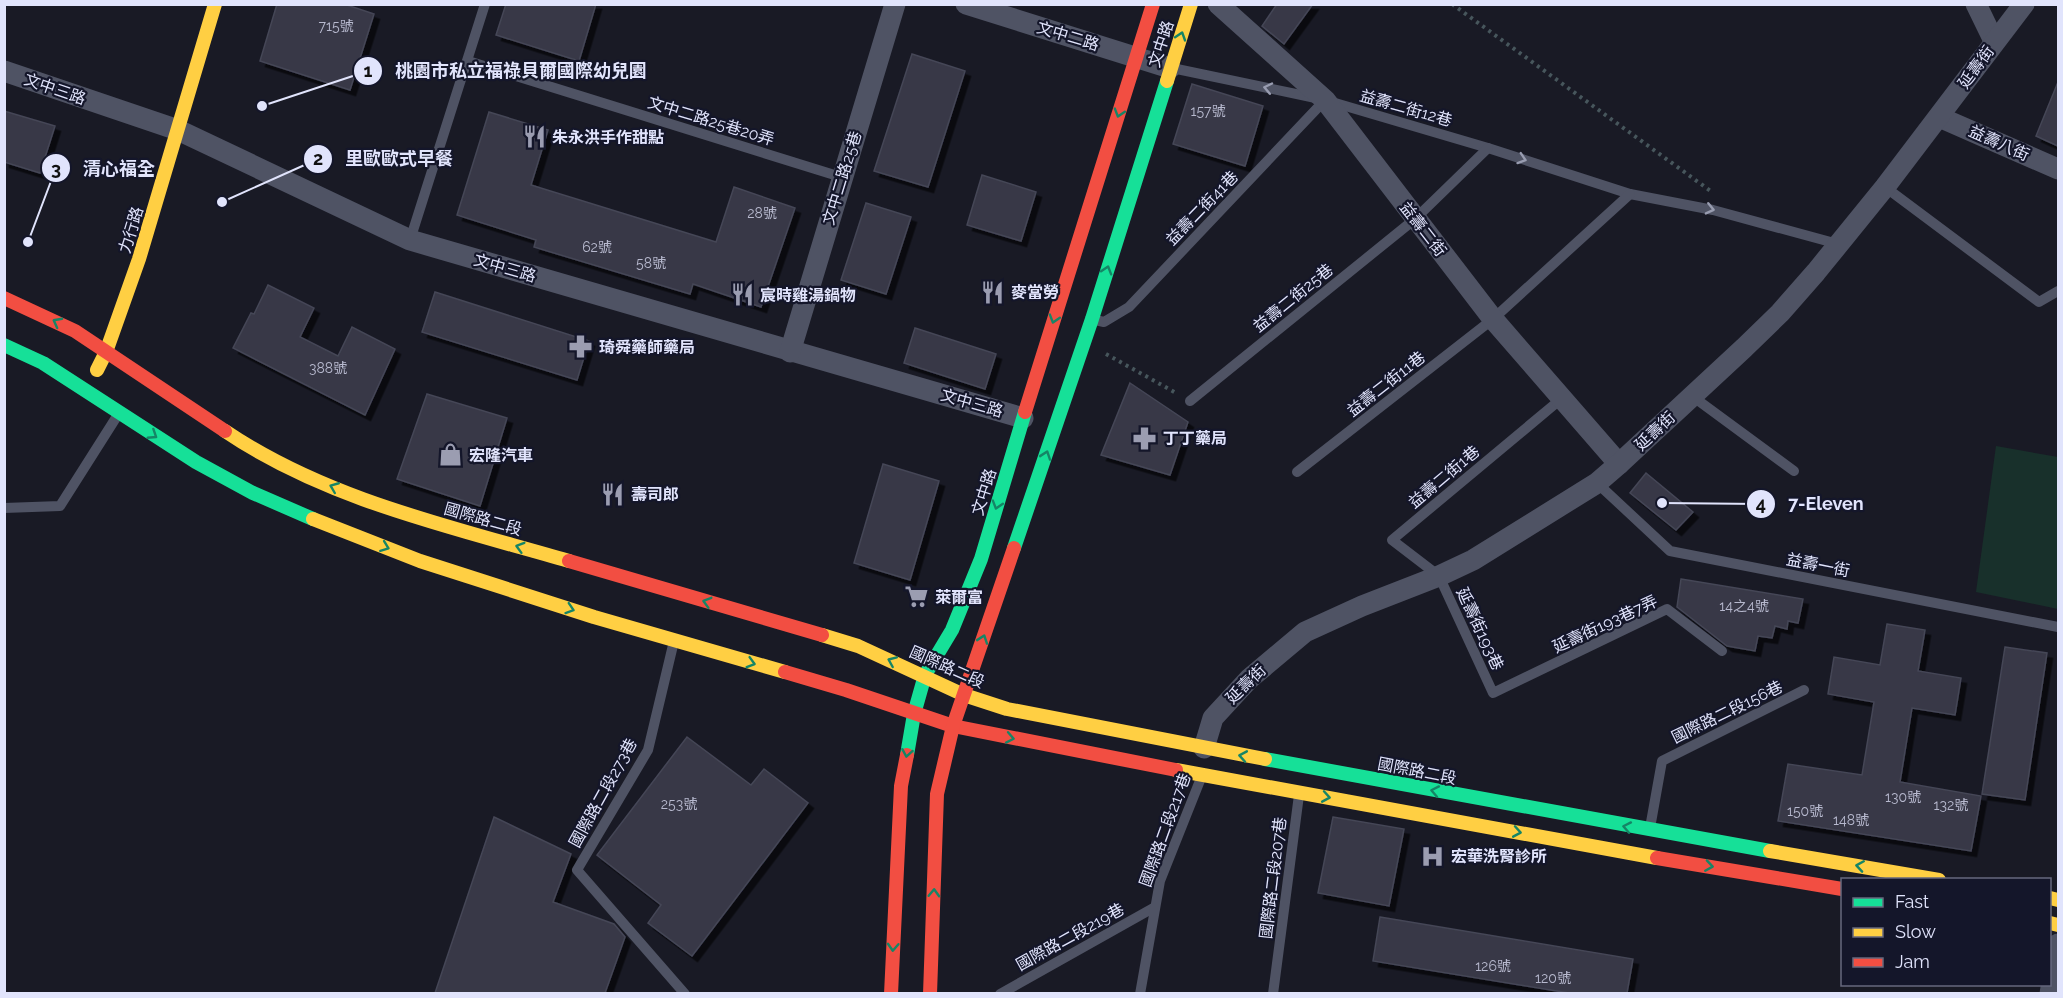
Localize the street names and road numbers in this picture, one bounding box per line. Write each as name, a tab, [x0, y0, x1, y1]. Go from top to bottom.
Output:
street label: 文中二路	[1035, 18, 1101, 54]
street label: 文中路	[1145, 18, 1177, 70]
street label: 延壽街	[1954, 42, 1998, 92]
street label: 文中三路	[22, 70, 88, 108]
street label: 益壽二街12巷	[1358, 86, 1454, 130]
street label: 文中二路25巷20弄	[645, 93, 777, 149]
street label: 益壽八街	[1966, 121, 2032, 165]
street label: 文中二路25巷	[819, 129, 865, 227]
street label: 益壽二街41巷	[1162, 167, 1242, 249]
street label: 益壽二街	[1396, 198, 1450, 260]
street label: 力行路	[115, 204, 147, 256]
street label: 文中三路	[472, 250, 538, 286]
street label: 益壽二街25巷	[1249, 260, 1337, 336]
street label: 益壽二街11巷	[1343, 348, 1429, 420]
street label: 文中三路	[939, 385, 1005, 421]
street label: 延壽街	[1631, 408, 1679, 454]
street label: 益壽二街1巷	[1405, 442, 1483, 512]
street label: 文中路	[968, 466, 1000, 518]
street label: 國際路二段	[442, 499, 524, 539]
street label: 益壽一街	[1785, 550, 1851, 580]
street label: 延壽街193巷	[1453, 585, 1507, 673]
street label: 延壽街193巷7弄	[1550, 591, 1660, 657]
street label: 國際路二段	[907, 642, 987, 692]
street label: 延壽街	[1222, 660, 1270, 708]
street label: 國際路二段156巷	[1668, 677, 1786, 747]
street label: 國際路二段273巷	[565, 735, 641, 851]
street label: 國際路二段	[1376, 754, 1458, 788]
street label: 國際路二段217巷	[1136, 771, 1194, 889]
street label: 國際路二段207巷	[1256, 816, 1290, 940]
street label: 國際路二段219巷	[1013, 899, 1127, 975]

